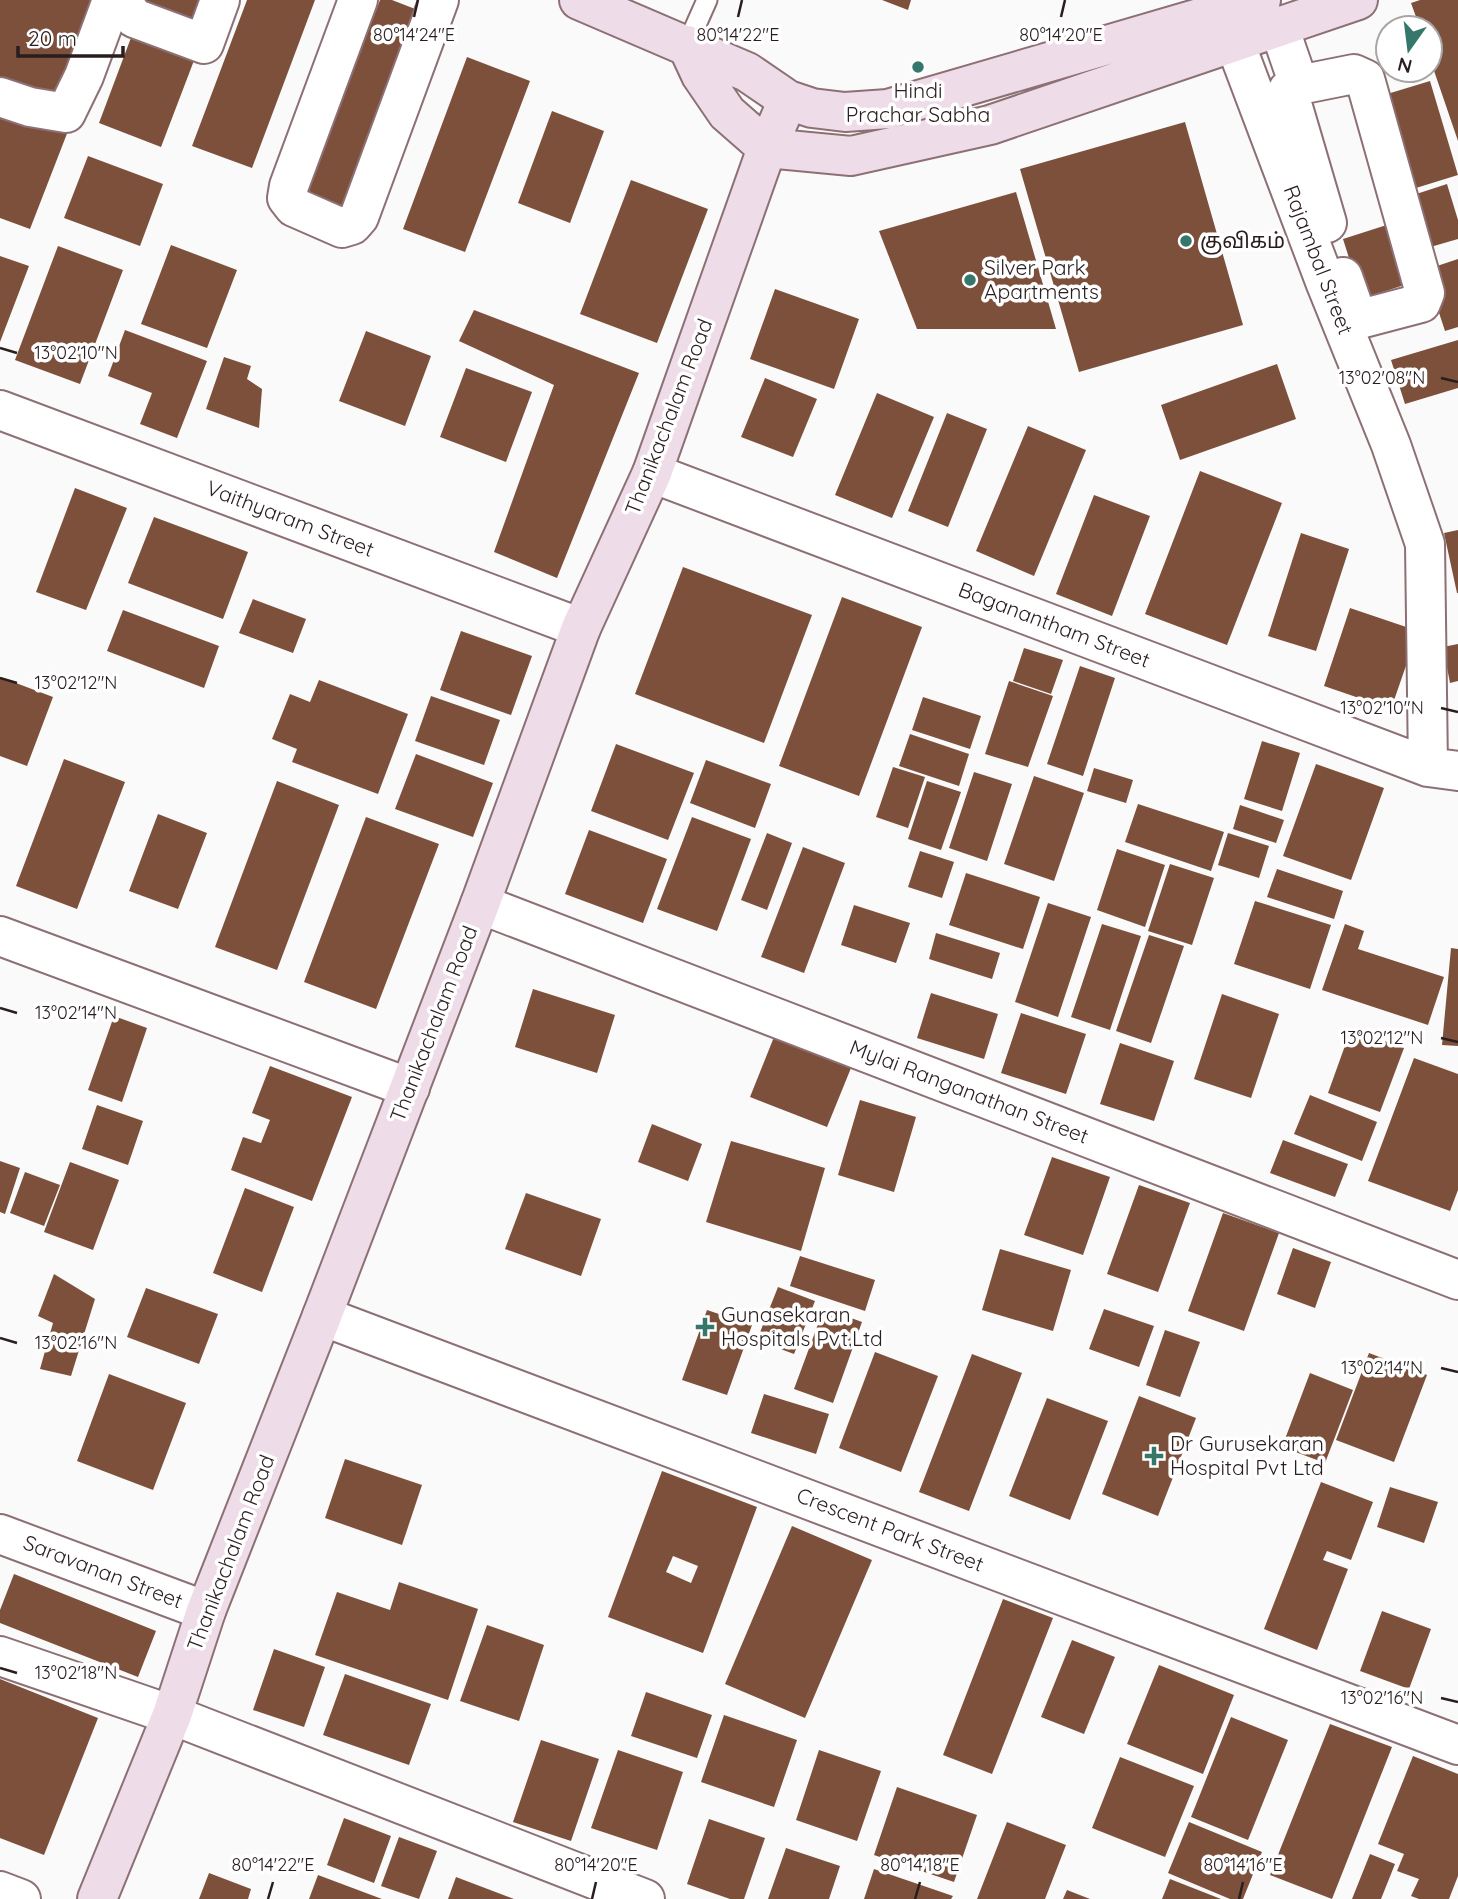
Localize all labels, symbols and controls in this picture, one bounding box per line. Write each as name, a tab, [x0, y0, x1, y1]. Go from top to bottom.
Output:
scale bar	[18, 14, 122, 58]
north arrow	[1374, 14, 1444, 84]
text: 80°14'24"E	[373, 23, 455, 46]
text: 80°14'22"E	[697, 23, 779, 46]
text: 80°14'20"E	[1019, 23, 1103, 46]
text: 20 m	[28, 25, 77, 51]
text: N	[1395, 52, 1415, 79]
marker: Hindi Prachar Sabha	[910, 59, 926, 75]
place label: Hindi Prachar Sabha	[846, 77, 990, 127]
street label: Rajambal Street	[1279, 181, 1359, 338]
place label: குவிகம்	[1200, 227, 1285, 255]
marker: குவிகம்	[1178, 233, 1194, 249]
place label: Silver Park Apartments	[984, 254, 1099, 304]
marker: Silver Park Apartments	[962, 272, 978, 288]
street label: Thanikachalam Road	[619, 315, 717, 518]
text: 13°02'10"N	[34, 341, 118, 364]
text: 13°02'08"N	[1339, 366, 1425, 389]
street label: Vaithyaram Street	[203, 474, 378, 562]
street label: Baganantham Street	[955, 576, 1154, 673]
text: 13°02'12"N	[35, 671, 117, 694]
text: 13°02'10"N	[1340, 696, 1424, 719]
street label: Thanikachalam Road	[384, 922, 482, 1125]
text: 13°02'14"N	[35, 1001, 117, 1024]
text: 13°02'12"N	[1341, 1026, 1423, 1049]
street label: Mylai Ranganathan Street	[846, 1033, 1092, 1149]
place label: Gunasekaran Hospitals Pvt.Ltd	[721, 1301, 883, 1351]
marker: Gunasekaran Hospitals Pvt.Ltd	[695, 1317, 715, 1337]
text: 13°02'16"N	[35, 1331, 117, 1354]
text: 13°02'14"N	[1341, 1356, 1423, 1379]
place label: Dr Gurusekaran Hospital Pvt Ltd	[1170, 1430, 1324, 1480]
marker: Dr Gurusekaran Hospital Pvt Ltd	[1144, 1446, 1164, 1466]
street label: Thanikachalam Road	[181, 1451, 279, 1654]
street label: Crescent Park Street	[793, 1481, 988, 1577]
street label: Saravanan Street	[20, 1529, 187, 1613]
text: 13°02'18"N	[35, 1661, 117, 1684]
text: 13°02'16"N	[1341, 1686, 1423, 1709]
text: 80°14'22"E	[232, 1853, 314, 1876]
text: 80°14'20"E	[554, 1853, 638, 1876]
text: 80°14'18"E	[880, 1853, 960, 1876]
text: 80°14'16"E	[1203, 1853, 1283, 1876]

